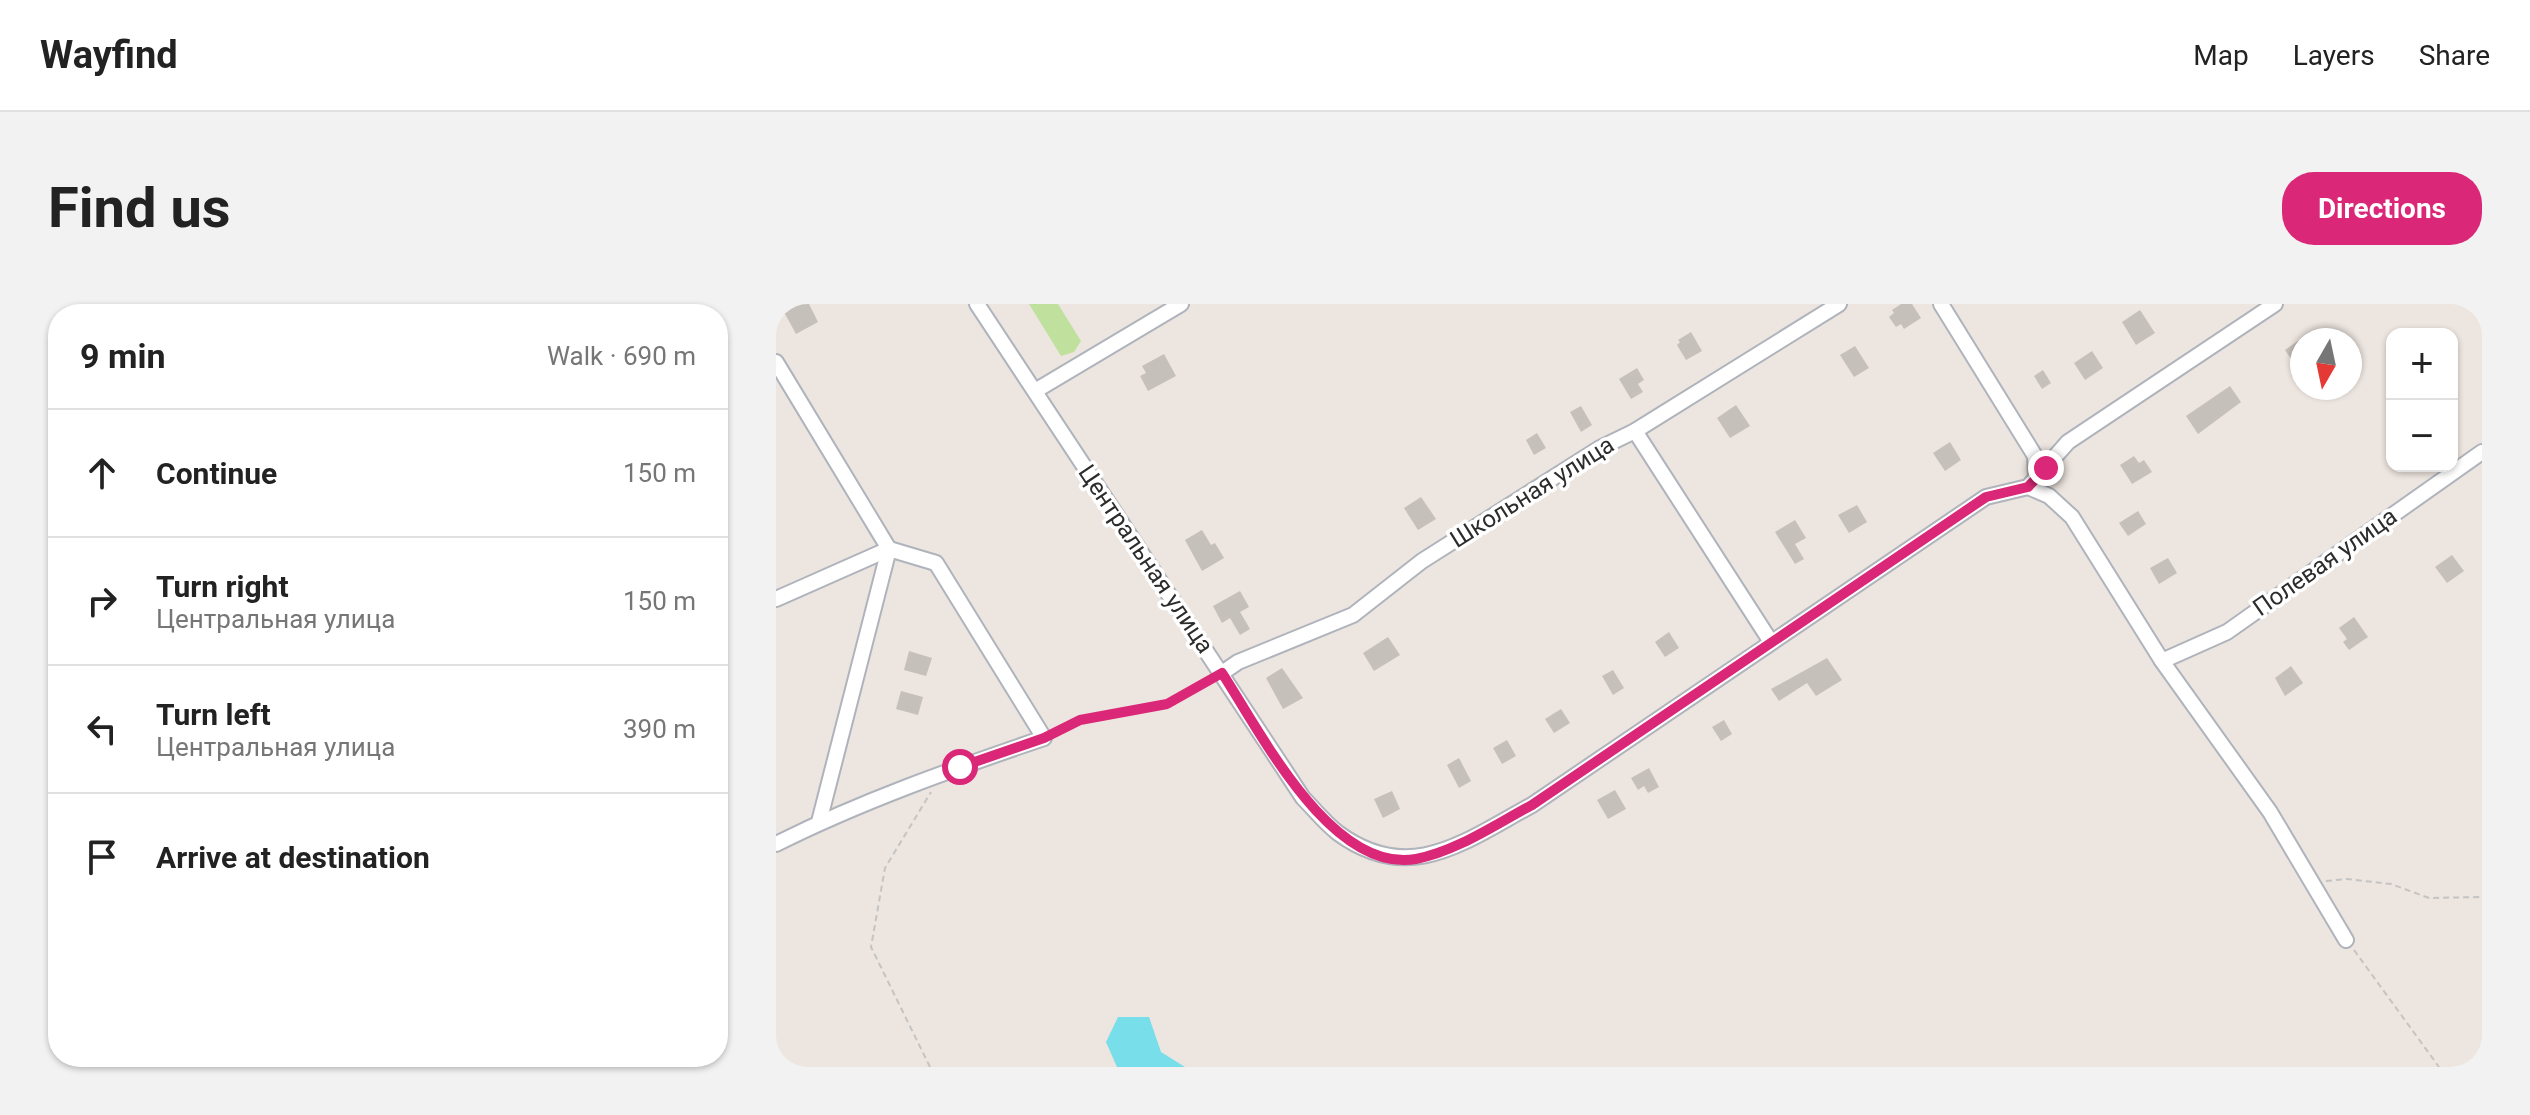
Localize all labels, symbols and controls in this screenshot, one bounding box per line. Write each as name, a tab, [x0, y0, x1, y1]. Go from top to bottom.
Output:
text: Wayfind	[40, 33, 178, 77]
text: Map	[2193, 39, 2249, 72]
text: Layers	[2293, 39, 2375, 72]
text: Share	[2419, 39, 2490, 72]
button: Directions	[2282, 172, 2482, 245]
text: Find us	[48, 175, 231, 241]
north arrow	[2290, 328, 2362, 400]
map controls	[2386, 328, 2458, 472]
button: +	[2386, 328, 2458, 400]
text: 9 min	[80, 336, 165, 376]
text: Walk · 690 m	[547, 341, 696, 371]
button: −	[2386, 400, 2458, 472]
street label: Школьная улица	[1445, 430, 1619, 554]
route end	[2028, 450, 2064, 486]
icon: ahead	[80, 451, 124, 495]
text: Continue	[156, 456, 277, 491]
text: 150 m	[623, 458, 696, 488]
street label: Центральная улица	[1073, 460, 1219, 658]
street label: Полевая улица	[2248, 502, 2402, 622]
text: Turn right	[156, 569, 289, 604]
icon: right	[80, 579, 124, 623]
text: 150 m	[623, 586, 696, 616]
text: Центральная улица	[156, 604, 395, 634]
text: Turn left	[156, 697, 271, 732]
icon: left	[80, 707, 124, 751]
text: 390 m	[623, 714, 696, 744]
text: Центральная улица	[156, 732, 395, 762]
route start	[942, 749, 978, 785]
icon: arrive	[80, 835, 124, 879]
text: Arrive at destination	[156, 840, 430, 875]

